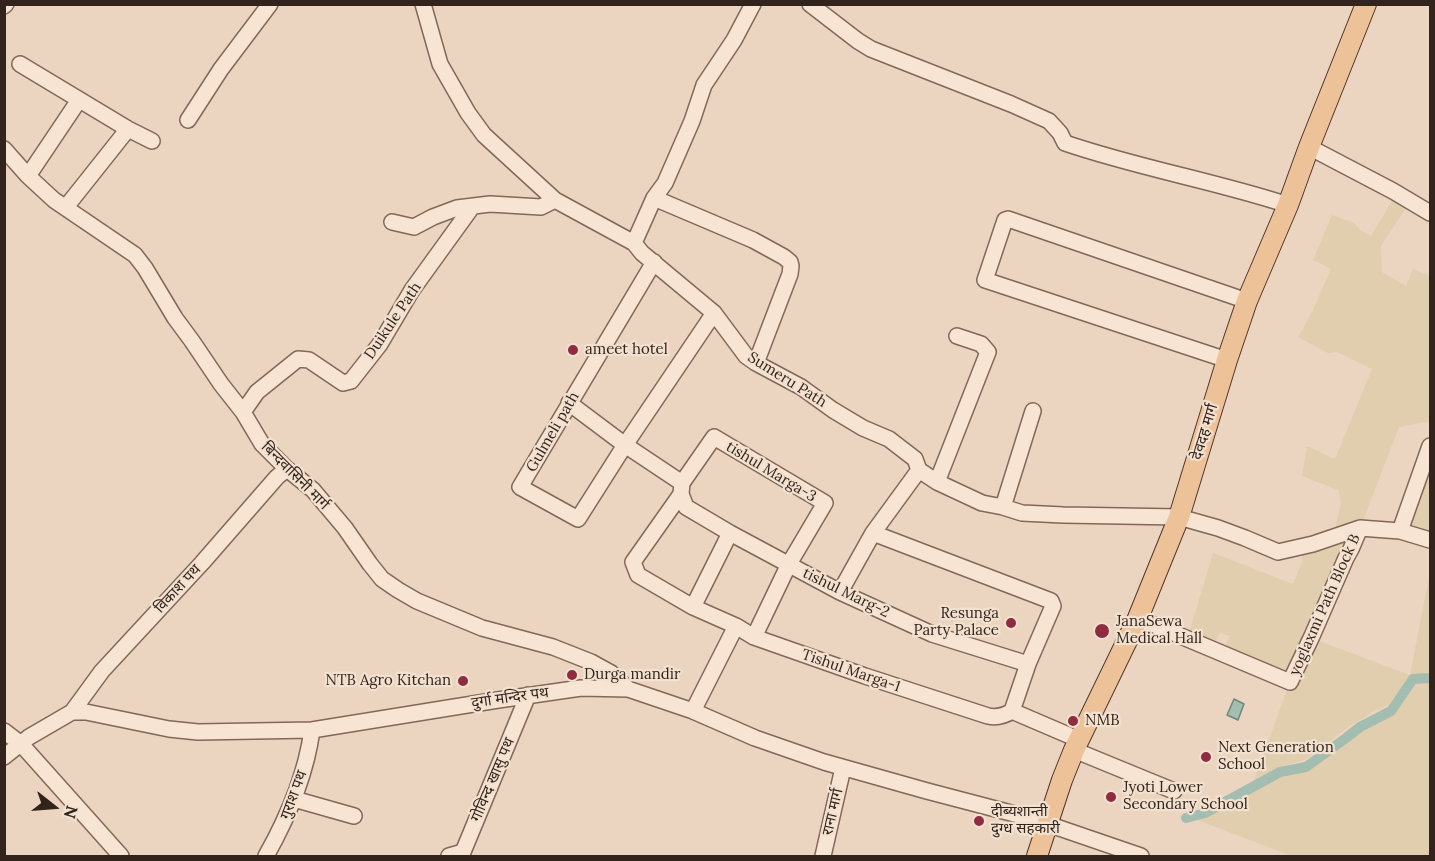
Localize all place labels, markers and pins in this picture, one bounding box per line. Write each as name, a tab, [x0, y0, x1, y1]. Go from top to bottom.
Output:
place label: ameet hotel	[585, 341, 668, 359]
marker: ameet hotel	[566, 343, 580, 357]
place label: Resunga Party Palace	[913, 605, 999, 640]
place label: JanaSewa Medical Hall	[1116, 613, 1202, 648]
marker: Resunga Party Palace	[1004, 616, 1018, 630]
marker: JanaSewa Medical Hall	[1093, 622, 1111, 640]
place label: Durga mandir	[584, 666, 680, 684]
marker: Durga mandir	[565, 668, 579, 682]
place label: NTB Agro Kitchan	[326, 672, 451, 690]
marker: NTB Agro Kitchan	[456, 674, 470, 688]
place label: NMB	[1085, 712, 1120, 730]
marker: NMB	[1066, 714, 1080, 728]
place label: Next Generation School	[1218, 739, 1334, 774]
marker: Next Generation School	[1199, 750, 1213, 764]
place label: Jyoti Lower Secondary School	[1123, 779, 1248, 814]
marker: Jyoti Lower Secondary School	[1104, 790, 1118, 804]
place label: दीब्यशान्ती दुग्ध सहकारी	[991, 803, 1060, 838]
marker: दीब्यशान्ती दुग्ध सहकारी	[972, 814, 986, 828]

